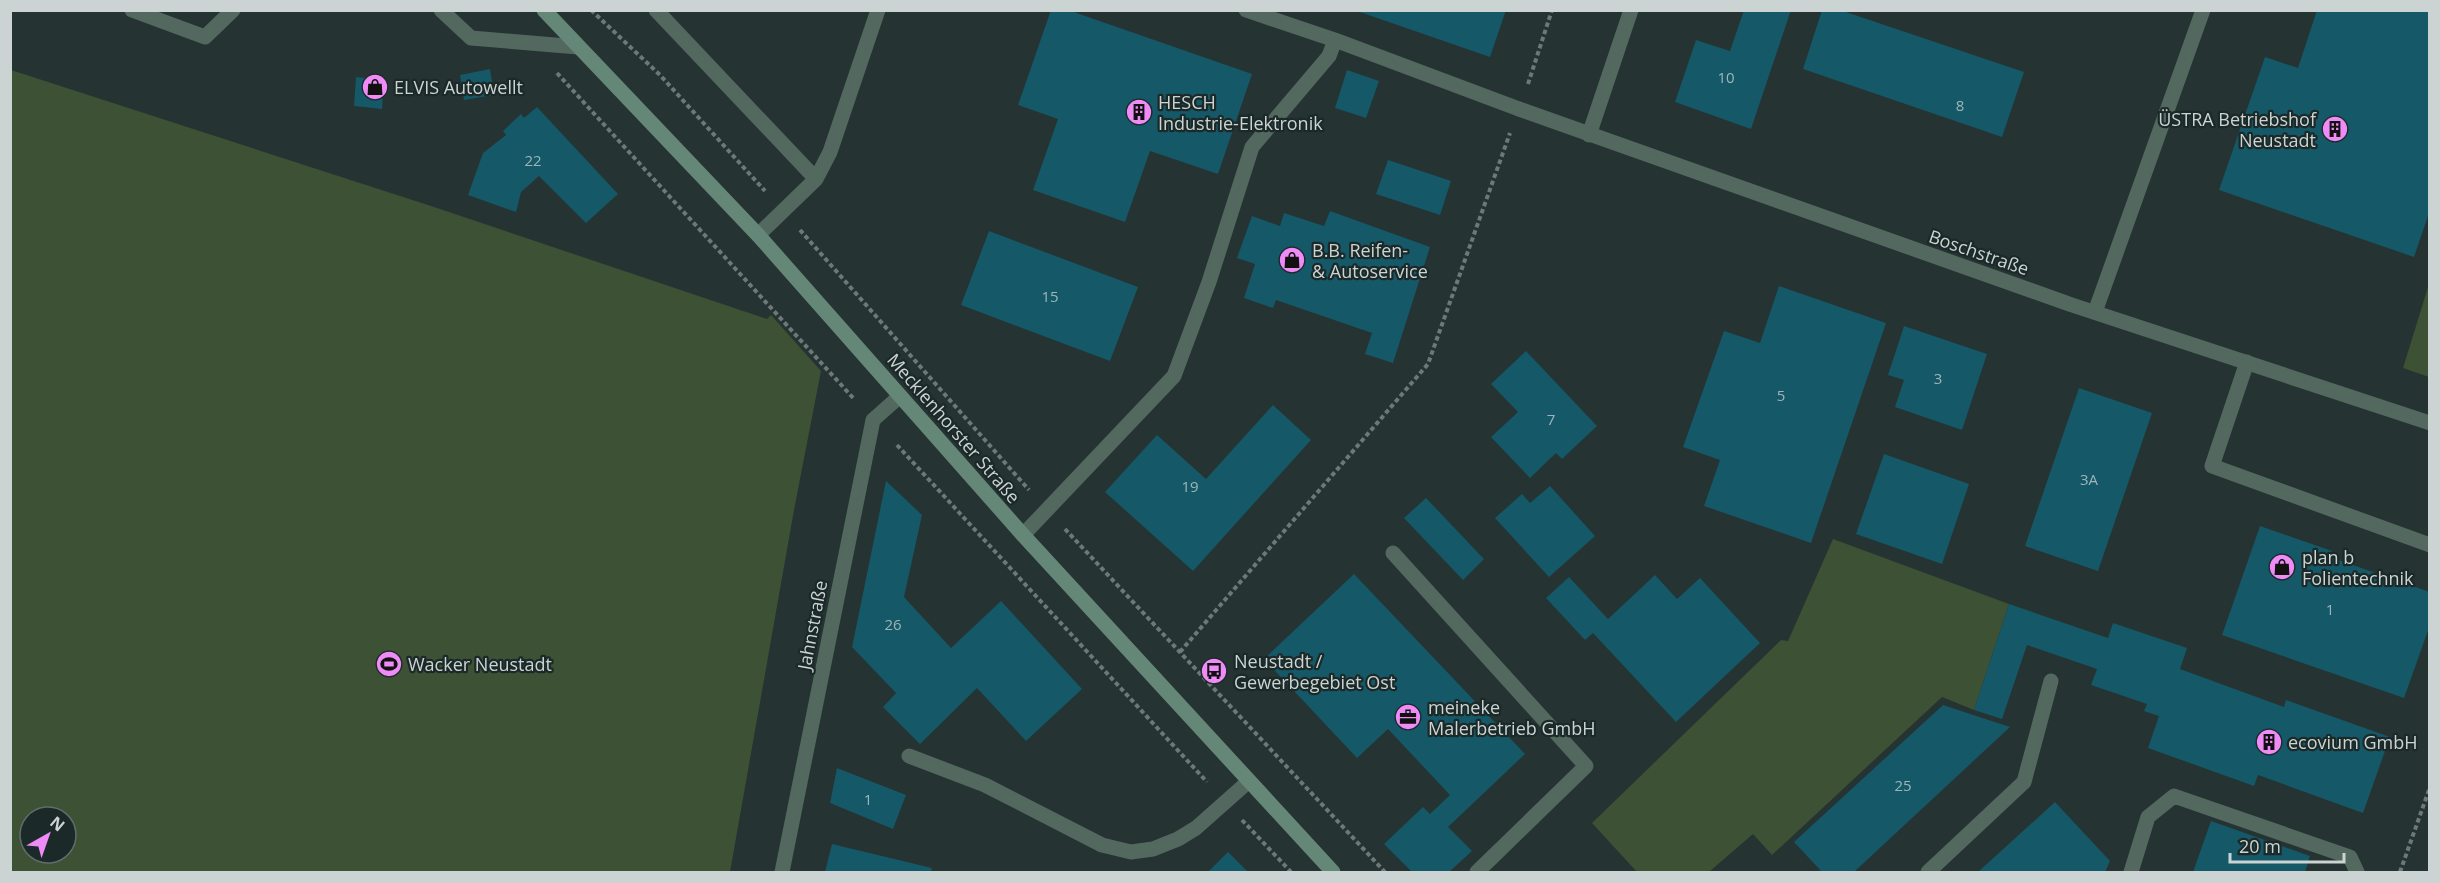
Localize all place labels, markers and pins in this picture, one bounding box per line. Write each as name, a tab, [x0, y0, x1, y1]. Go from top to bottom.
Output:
shop icon: ELVIS Autowellt	[360, 72, 390, 102]
place label: ELVIS Autowellt	[394, 75, 523, 99]
place label: HESCH Industrie-Elektronik	[1158, 90, 1323, 135]
building icon: HESCH Industrie-Elektronik	[1124, 97, 1154, 127]
place label: ÜSTRA Betriebshof Neustadt	[2158, 107, 2317, 152]
building icon: ÜSTRA Betriebshof Neustadt	[2320, 114, 2350, 144]
place label: B.B. Reifen- & Autoservice	[1312, 238, 1428, 283]
shop icon: B.B. Reifen- & Autoservice	[1277, 245, 1307, 275]
place label: plan b Folientechnik	[2302, 545, 2414, 590]
shop icon: plan b Folientechnik	[2267, 552, 2297, 582]
sports icon: Wacker Neustadt	[374, 649, 404, 679]
place label: Neustadt / Gewerbegebiet Ost	[1234, 649, 1395, 694]
place label: Wacker Neustadt	[408, 652, 552, 676]
bus stop icon: Neustadt / Gewerbegebiet Ost	[1199, 656, 1229, 686]
place label: meineke Malerbetrieb GmbH	[1428, 695, 1595, 740]
office icon: meineke Malerbetrieb GmbH	[1393, 702, 1423, 732]
building icon: ecovium GmbH	[2254, 727, 2284, 757]
place label: ecovium GmbH	[2288, 730, 2418, 754]

